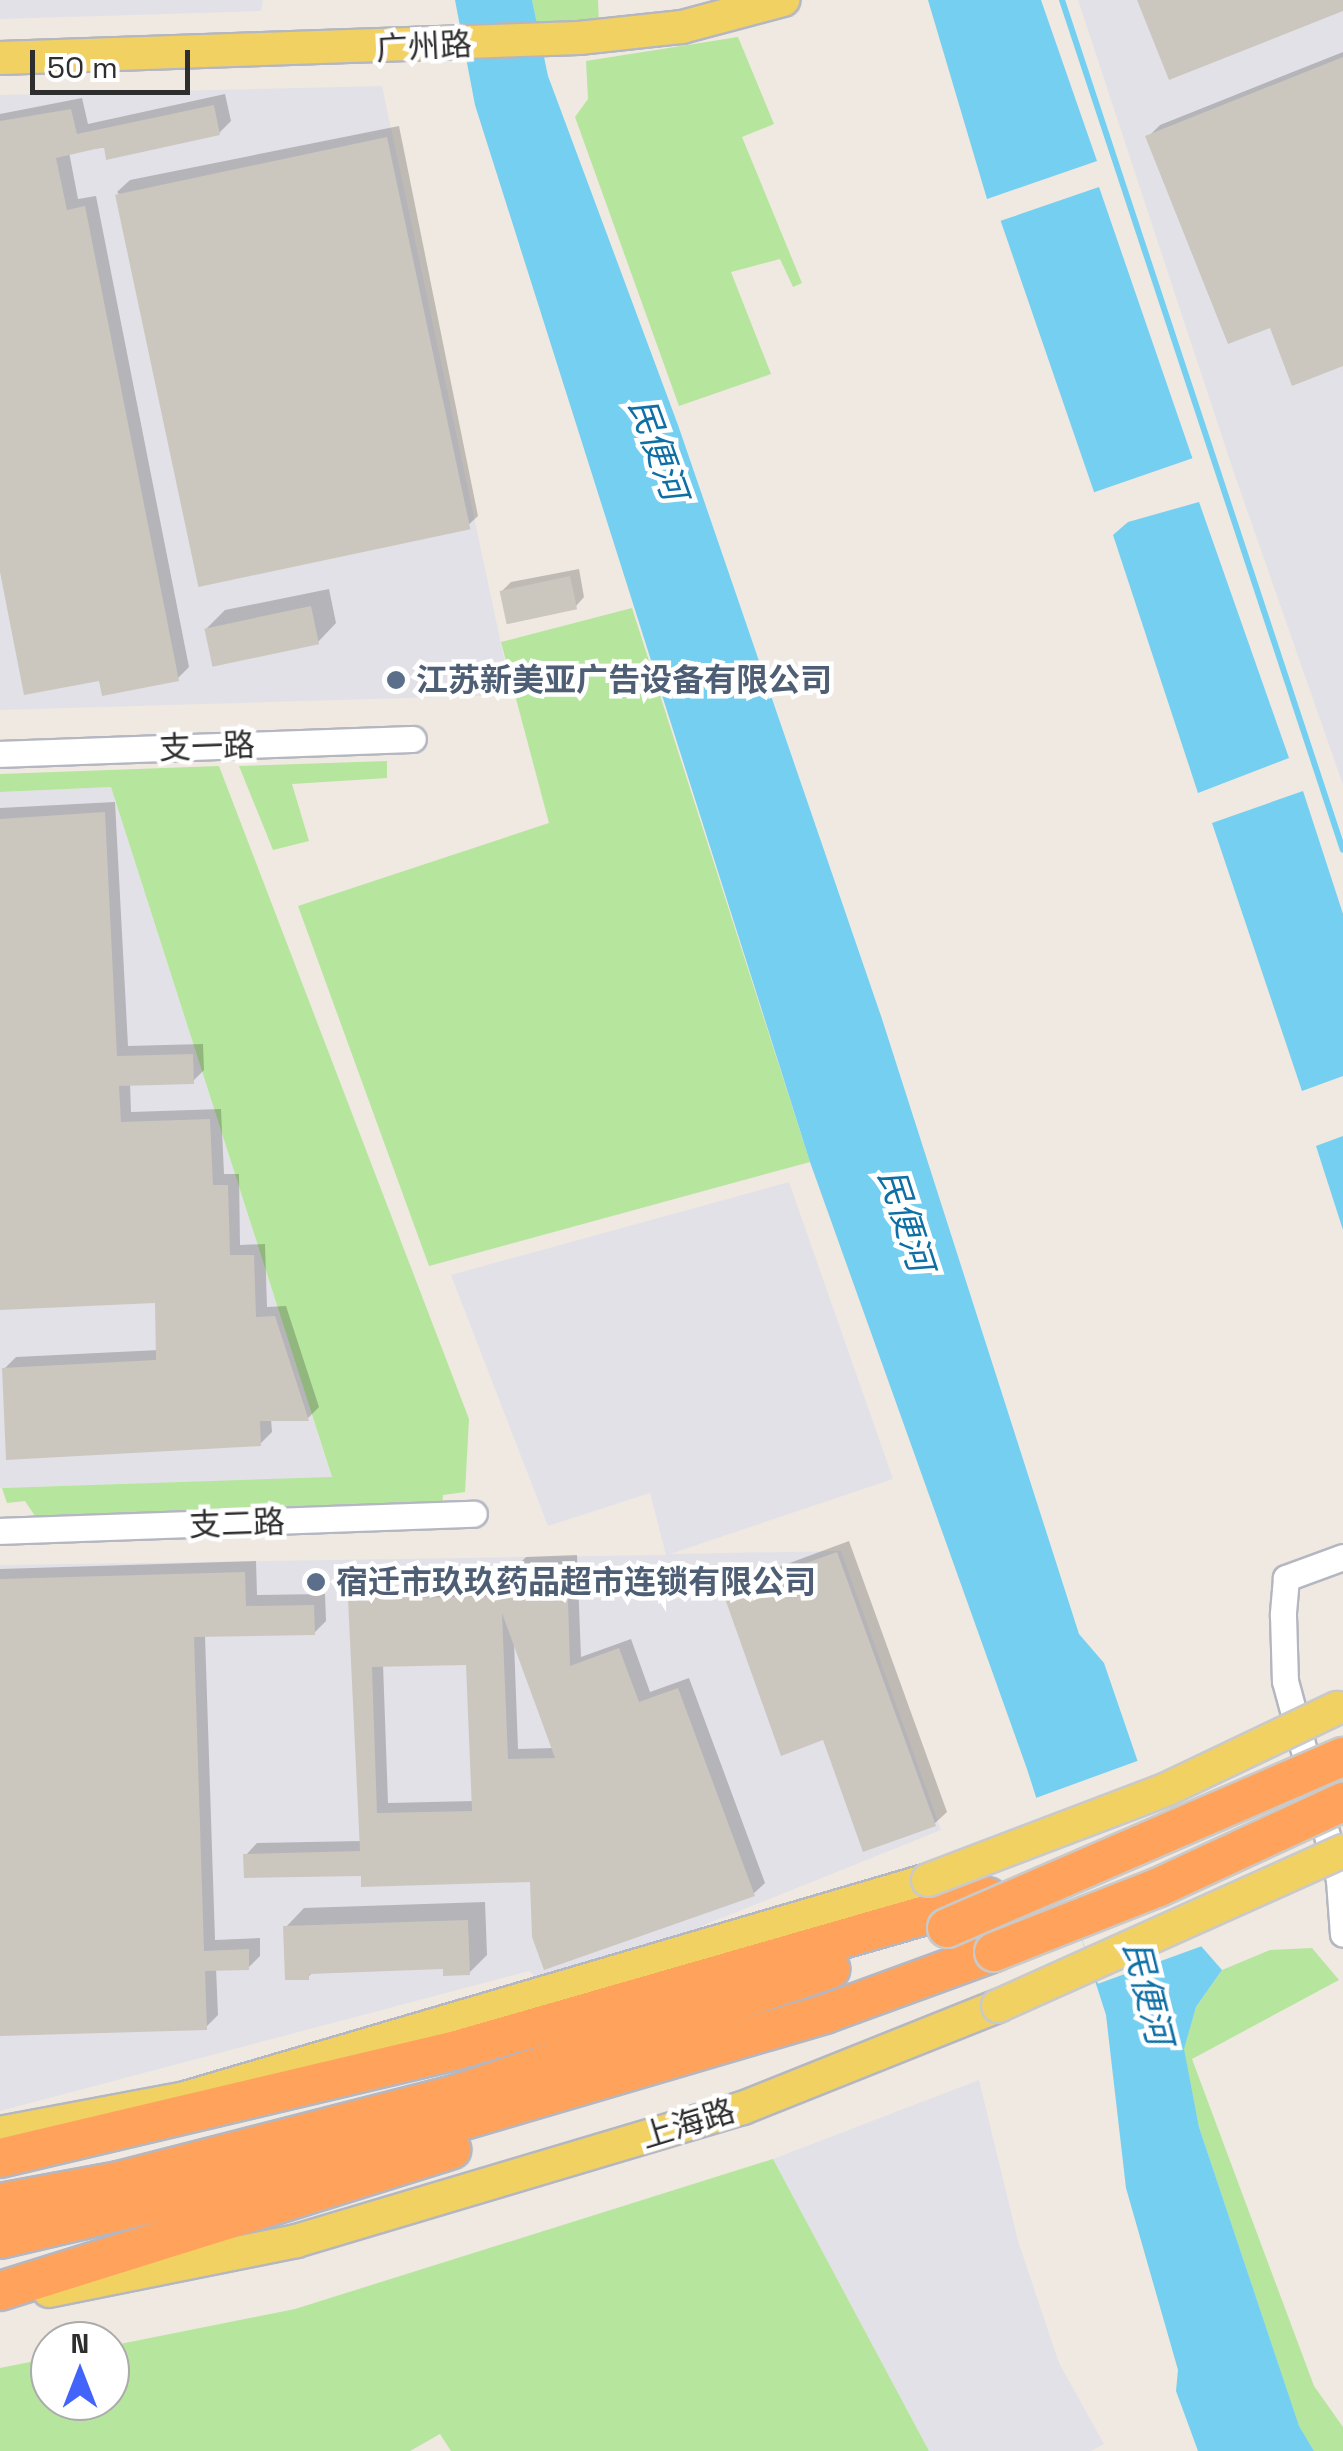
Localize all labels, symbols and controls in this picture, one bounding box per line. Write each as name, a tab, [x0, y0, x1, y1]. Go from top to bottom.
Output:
street label: 广州路	[375, 25, 473, 69]
scale bar	[35, 30, 195, 92]
text: 50 m	[47, 48, 118, 87]
water label: 民便河	[620, 392, 696, 506]
place label: 江苏新美亚广告设备有限公司	[416, 661, 832, 699]
marker: 江苏新美亚广告设备有限公司	[385, 669, 407, 691]
street label: 支一路	[158, 726, 256, 768]
water label: 民便河	[870, 1164, 942, 1276]
street label: 支二路	[188, 1503, 286, 1545]
place label: 宿迁市玖玖药品超市连锁有限公司	[336, 1563, 816, 1601]
marker: 宿迁市玖玖药品超市连锁有限公司	[305, 1571, 327, 1593]
water label: 民便河	[1115, 1937, 1181, 2049]
street label: 上海路	[636, 2092, 740, 2156]
north arrow	[30, 2321, 130, 2421]
text: N	[71, 2325, 89, 2361]

